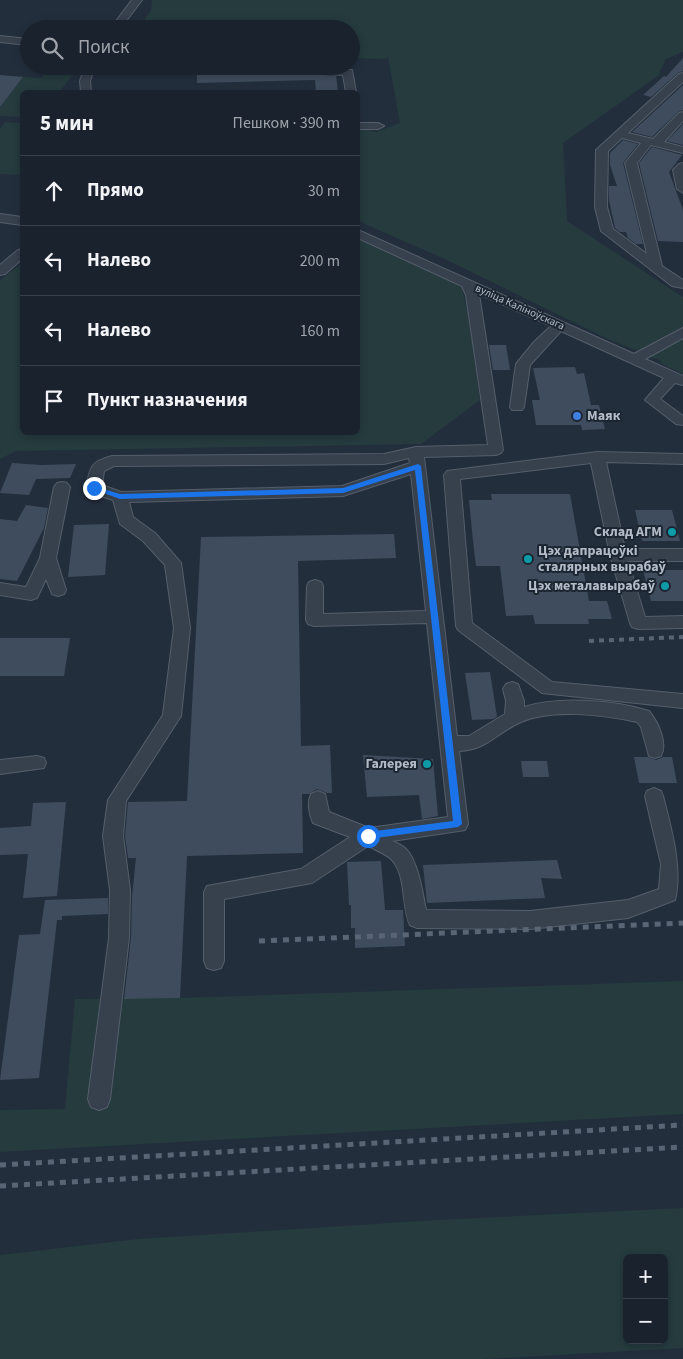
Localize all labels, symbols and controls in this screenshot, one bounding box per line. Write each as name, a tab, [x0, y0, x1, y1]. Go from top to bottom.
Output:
search box	[20, 20, 360, 75]
icon: search	[38, 34, 66, 62]
text: Поиск	[78, 34, 129, 61]
text: 5 мин	[40, 108, 94, 138]
text: Пешком · 390 m	[233, 112, 340, 134]
icon: ahead	[40, 177, 68, 205]
text: Прямо	[87, 177, 144, 204]
text: 30 m	[308, 180, 340, 202]
icon: left	[40, 247, 68, 275]
text: Налево	[87, 247, 151, 274]
text: 200 m	[300, 250, 340, 272]
street label: вуліца Каліноўскага	[473, 281, 567, 333]
icon: left	[40, 317, 68, 345]
text: Налево	[87, 317, 151, 344]
text: 160 m	[300, 320, 340, 342]
icon: arrive	[40, 387, 68, 415]
text: Пункт назначения	[87, 387, 248, 414]
place label: Маяк	[587, 406, 621, 426]
marker: Маяк	[571, 410, 583, 422]
route end	[83, 477, 106, 500]
place label: Склад АГМ	[594, 522, 662, 542]
marker: Склад АГМ	[666, 526, 678, 538]
place label: Цэх дапрацоўкі сталярных вырабаў	[538, 541, 667, 577]
marker: Цэх дапрацоўкі сталярных вырабаў	[522, 553, 534, 565]
place label: Цэх металавырабаў	[528, 576, 656, 596]
marker: Цэх металавырабаў	[659, 580, 671, 592]
place label: Галерея	[365, 754, 417, 774]
marker: Галерея	[421, 758, 433, 770]
route start	[357, 825, 380, 848]
map controls	[623, 1254, 668, 1344]
button: +	[623, 1254, 668, 1299]
button: −	[623, 1299, 668, 1344]

